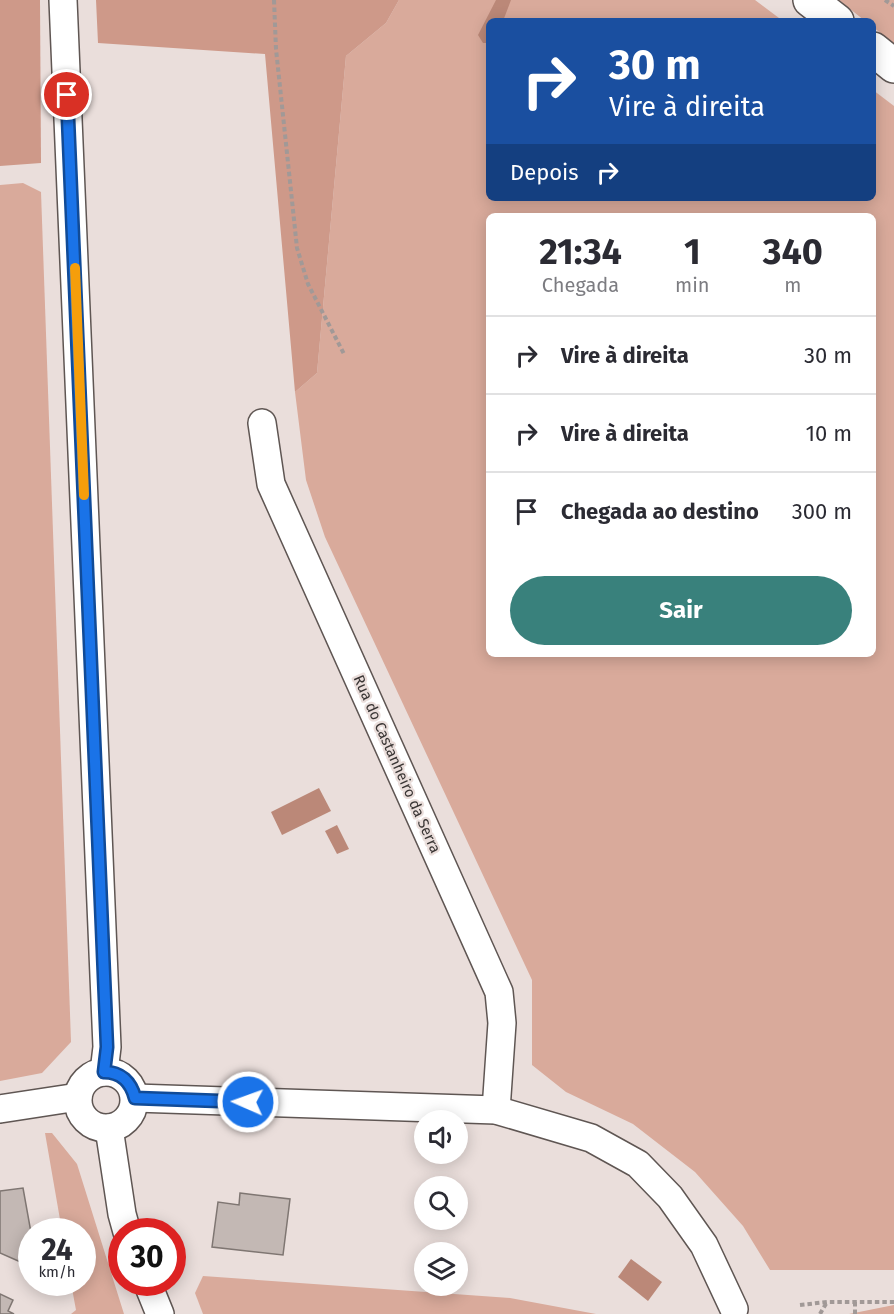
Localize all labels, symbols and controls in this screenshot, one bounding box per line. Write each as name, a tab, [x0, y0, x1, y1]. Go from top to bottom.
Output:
text: 30 m	[609, 40, 701, 90]
icon: right	[510, 42, 588, 120]
pin	[41, 69, 92, 120]
icon: arrive	[50, 78, 83, 111]
text: Vire à direita	[609, 91, 765, 123]
icon: right	[591, 156, 624, 189]
text: Depois	[510, 159, 579, 186]
text: 21:34	[539, 230, 622, 274]
text: 1	[684, 230, 701, 274]
text: 340	[763, 230, 823, 274]
text: Chegada	[542, 273, 619, 297]
text: min	[675, 273, 710, 297]
text: m	[784, 273, 801, 297]
icon: right	[510, 339, 543, 372]
text: Vire à direita	[561, 342, 689, 369]
text: 30 m	[804, 342, 852, 369]
icon: right	[510, 417, 543, 450]
text: Vire à direita	[561, 420, 689, 447]
text: 10 m	[806, 420, 852, 447]
icon: arrive	[510, 495, 543, 528]
text: Chegada ao destino	[561, 498, 759, 525]
text: 300 m	[792, 498, 852, 525]
button: Sair	[510, 576, 852, 645]
street label: Rua do Castanheiro da Serra	[350, 672, 444, 856]
position arrow	[216, 1070, 280, 1134]
map controls	[414, 1110, 468, 1296]
button: sound	[414, 1110, 468, 1164]
button: search	[414, 1176, 468, 1230]
speed limit sign: 30	[108, 1218, 186, 1296]
text: 24	[41, 1232, 73, 1268]
button: layers	[414, 1242, 468, 1296]
text: km/h	[38, 1263, 76, 1281]

